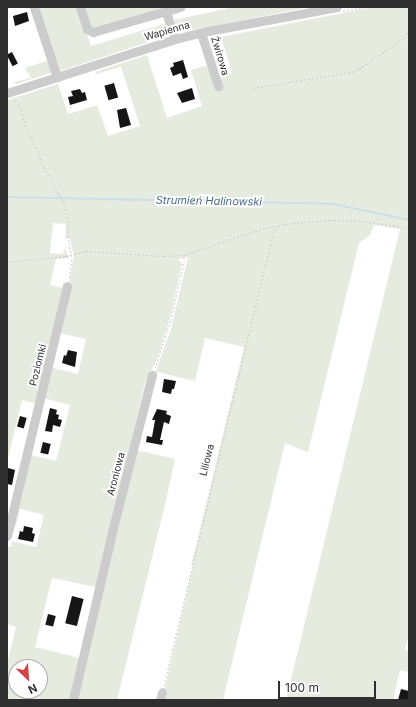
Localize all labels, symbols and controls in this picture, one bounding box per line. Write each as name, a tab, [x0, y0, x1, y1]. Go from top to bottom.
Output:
street label: Wapienna	[143, 19, 191, 43]
street label: Żwirowa	[208, 35, 232, 77]
water label: Strumień Halinowski	[156, 193, 262, 209]
street label: Poziomki	[27, 343, 49, 387]
street label: Liliowa	[197, 443, 217, 477]
street label: Aroniowa	[104, 451, 128, 497]
north arrow	[8, 659, 48, 699]
scale bar	[280, 673, 378, 699]
text: 100 m	[285, 680, 319, 695]
text: N	[26, 681, 39, 697]

